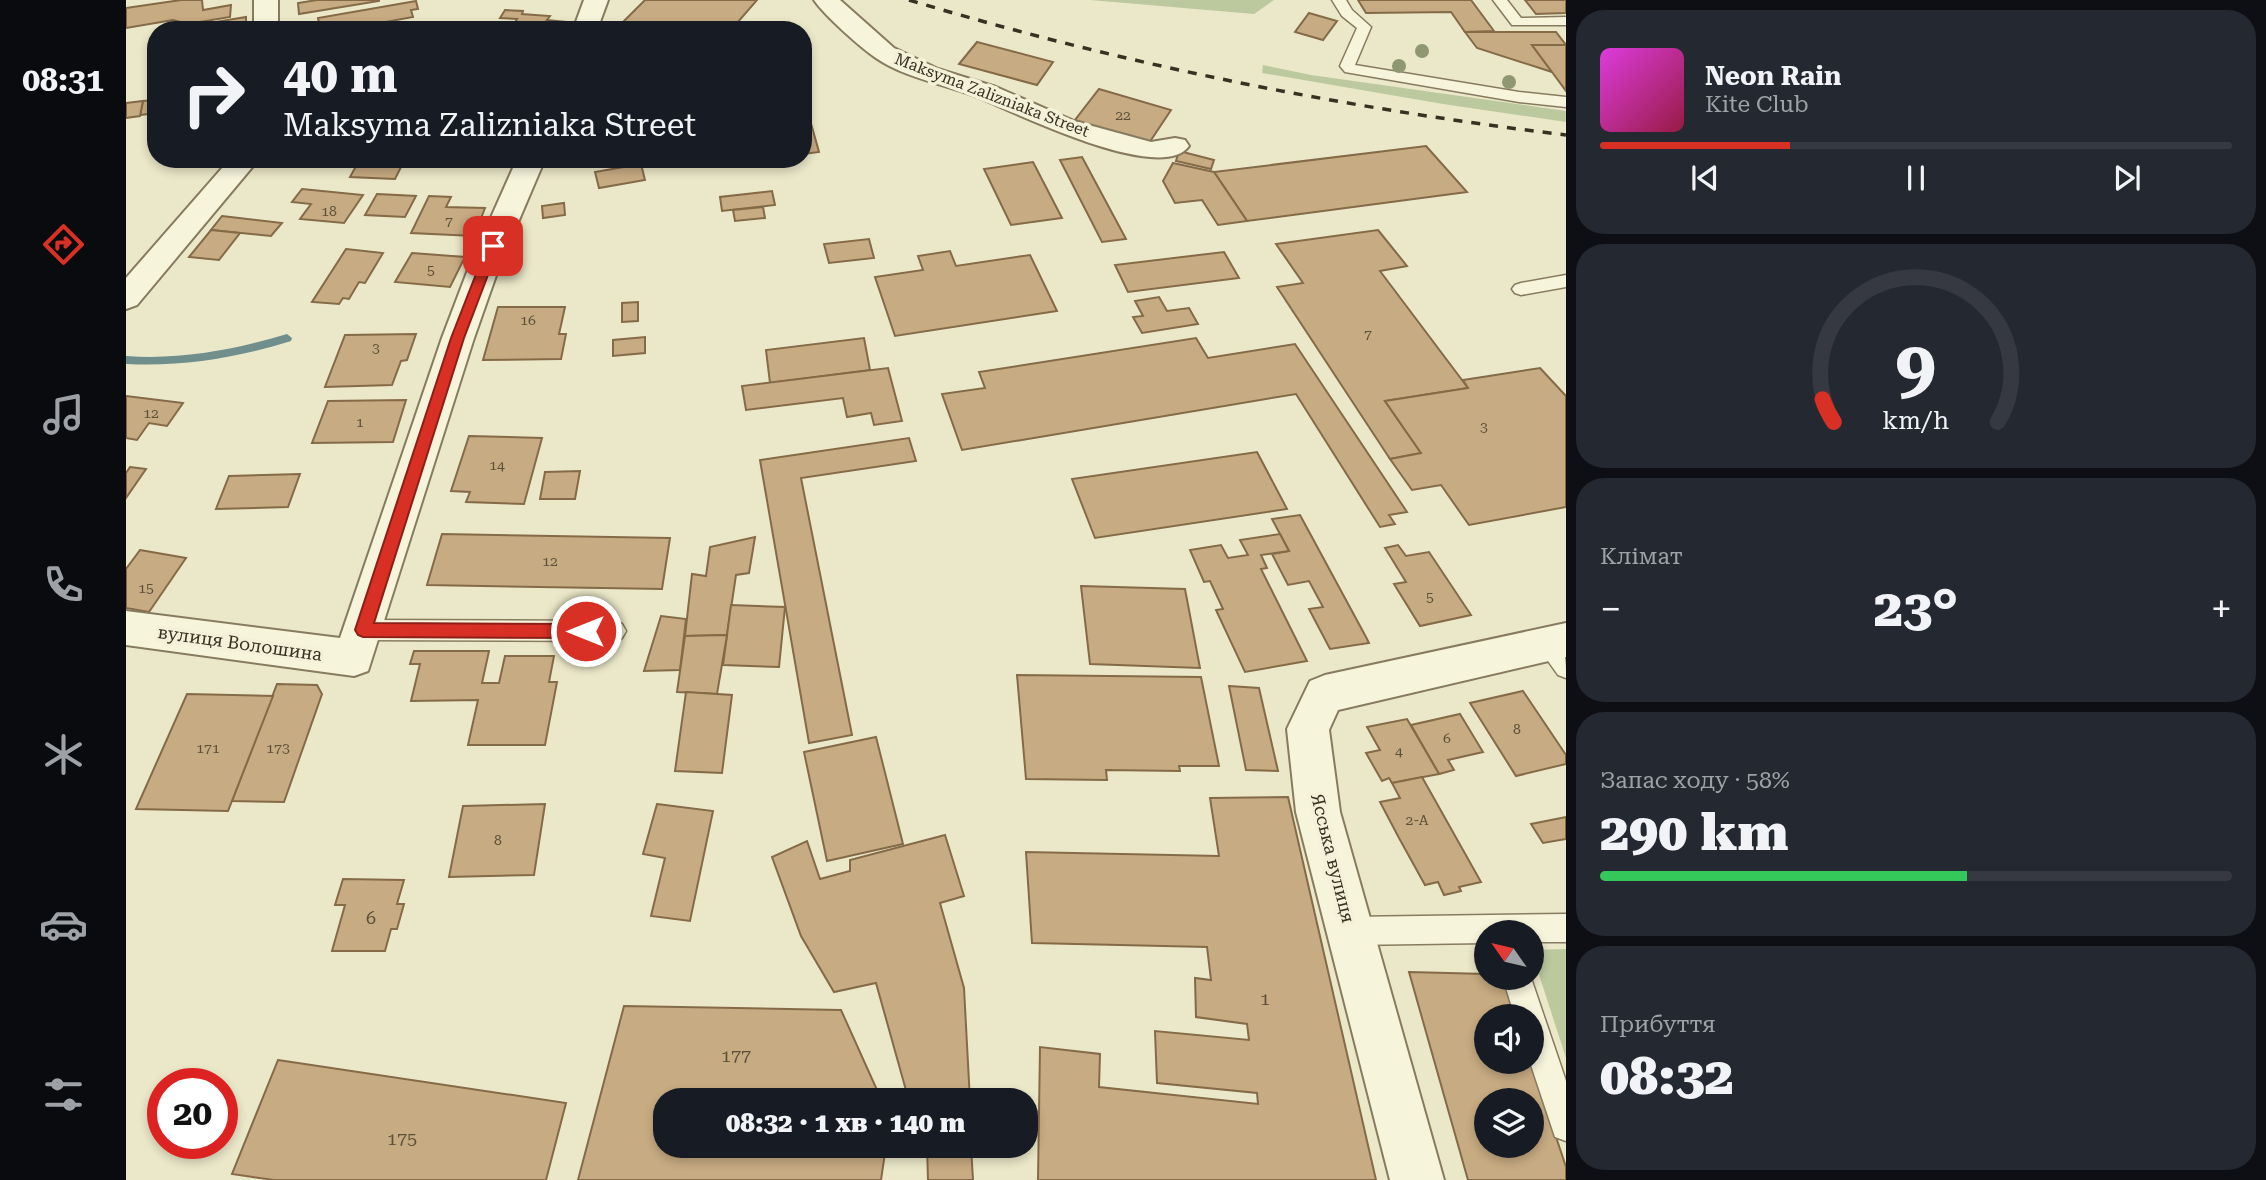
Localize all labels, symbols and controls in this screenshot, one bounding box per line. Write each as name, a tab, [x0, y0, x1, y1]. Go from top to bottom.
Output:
text: 40 m	[283, 47, 398, 104]
icon: right	[168, 49, 259, 140]
street label: Maksyma Zalizniaka Street	[892, 49, 1092, 141]
text: 08:31	[22, 61, 104, 99]
text: Neon Rain	[1705, 61, 1841, 91]
text: Kite Club	[1705, 91, 1809, 118]
text: Maksyma Zalizniaka Street	[283, 106, 696, 144]
house number: 22	[1115, 107, 1131, 123]
icon: previous	[1686, 159, 1724, 197]
icon: pause	[1897, 159, 1935, 197]
icon: next	[2108, 159, 2146, 197]
house number: 18	[321, 203, 337, 219]
house number: 7	[445, 213, 453, 229]
pin	[463, 216, 523, 276]
icon: directions	[39, 220, 88, 269]
icon: arrive	[474, 227, 512, 265]
house number: 5	[427, 262, 435, 278]
house number: 16	[520, 312, 536, 328]
text: 9	[1896, 325, 1936, 410]
house number: 7	[1364, 326, 1372, 342]
house number: 3	[372, 340, 380, 356]
icon: music	[39, 390, 88, 439]
house number: 12	[143, 405, 159, 421]
text: km/h	[1883, 406, 1949, 435]
house number: 1	[356, 414, 364, 430]
house number: 3	[1480, 419, 1488, 435]
house number: 14	[489, 457, 505, 473]
text: Клімат	[1600, 543, 1683, 570]
house number: 12	[542, 553, 558, 569]
icon: phone	[39, 560, 88, 609]
text: 23°	[1874, 578, 1958, 639]
house number: 15	[138, 580, 154, 596]
text: −	[1600, 587, 1621, 631]
text: +	[2211, 587, 2232, 631]
house number: 5	[1426, 589, 1434, 605]
position arrow	[549, 594, 623, 668]
street label: вулиця Волошина	[156, 621, 324, 665]
house number: 8	[1513, 721, 1521, 737]
icon: climate	[39, 730, 88, 779]
house number: 6	[1443, 730, 1451, 746]
house number: 171	[196, 740, 220, 756]
house number: 173	[266, 740, 290, 756]
house number: 4	[1395, 743, 1403, 759]
text: Запас ходу · 58%	[1600, 767, 1790, 794]
street label: Ясська вулиця	[1307, 791, 1359, 925]
text: 290 km	[1600, 802, 1788, 863]
house number: 2-А	[1405, 812, 1429, 828]
house number: 8	[494, 832, 502, 848]
icon: car	[39, 900, 88, 949]
house number: 6	[366, 907, 376, 928]
north arrow	[1474, 920, 1544, 990]
map controls	[1474, 920, 1544, 1158]
house number: 1	[1260, 988, 1270, 1009]
button: sound	[1474, 1004, 1544, 1074]
text: Прибуття	[1600, 1011, 1716, 1038]
house number: 177	[721, 1045, 751, 1066]
text: 08:32	[1600, 1046, 1734, 1107]
speed limit sign: 20	[147, 1068, 238, 1159]
icon: filters	[39, 1070, 88, 1119]
button: layers	[1474, 1088, 1544, 1158]
text: 08:32 · 1 хв · 140 m	[726, 1108, 965, 1138]
house number: 175	[387, 1128, 417, 1149]

